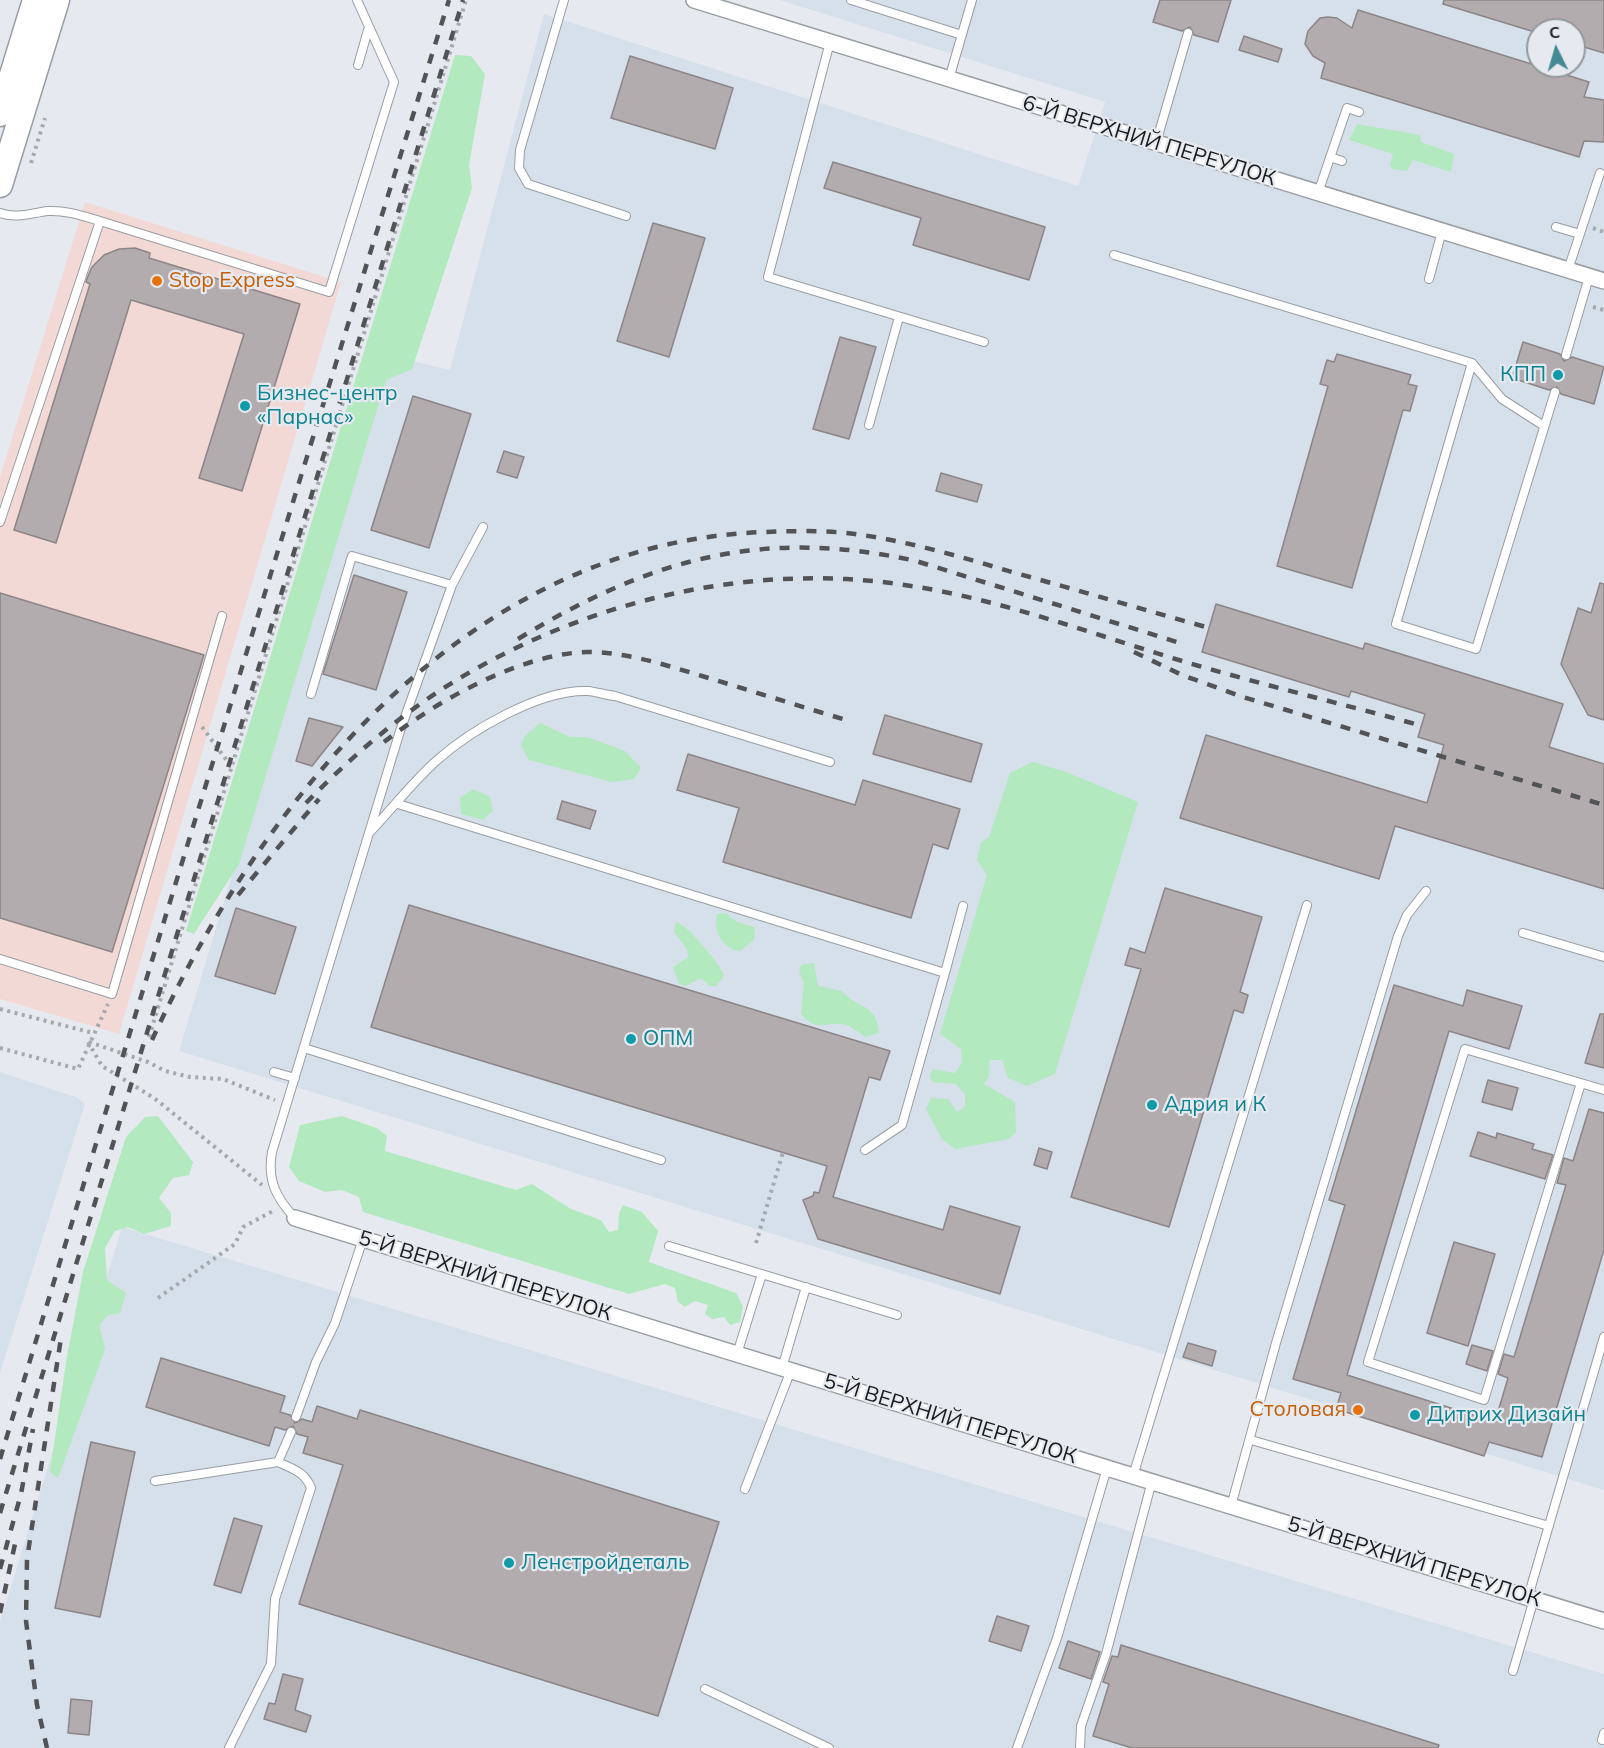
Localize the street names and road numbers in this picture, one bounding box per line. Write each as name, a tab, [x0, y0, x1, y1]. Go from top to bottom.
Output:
street label: 6-Й ВЕРХНИЙ ПЕРЕУЛОК	[1019, 90, 1279, 192]
street label: 5-Й ВЕРХНИЙ ПЕРЕУЛОК	[355, 1225, 615, 1327]
street label: 5-Й ВЕРХНИЙ ПЕРЕУЛОК	[820, 1368, 1080, 1470]
street label: 5-Й ВЕРХНИЙ ПЕРЕУЛОК	[1284, 1511, 1544, 1613]

